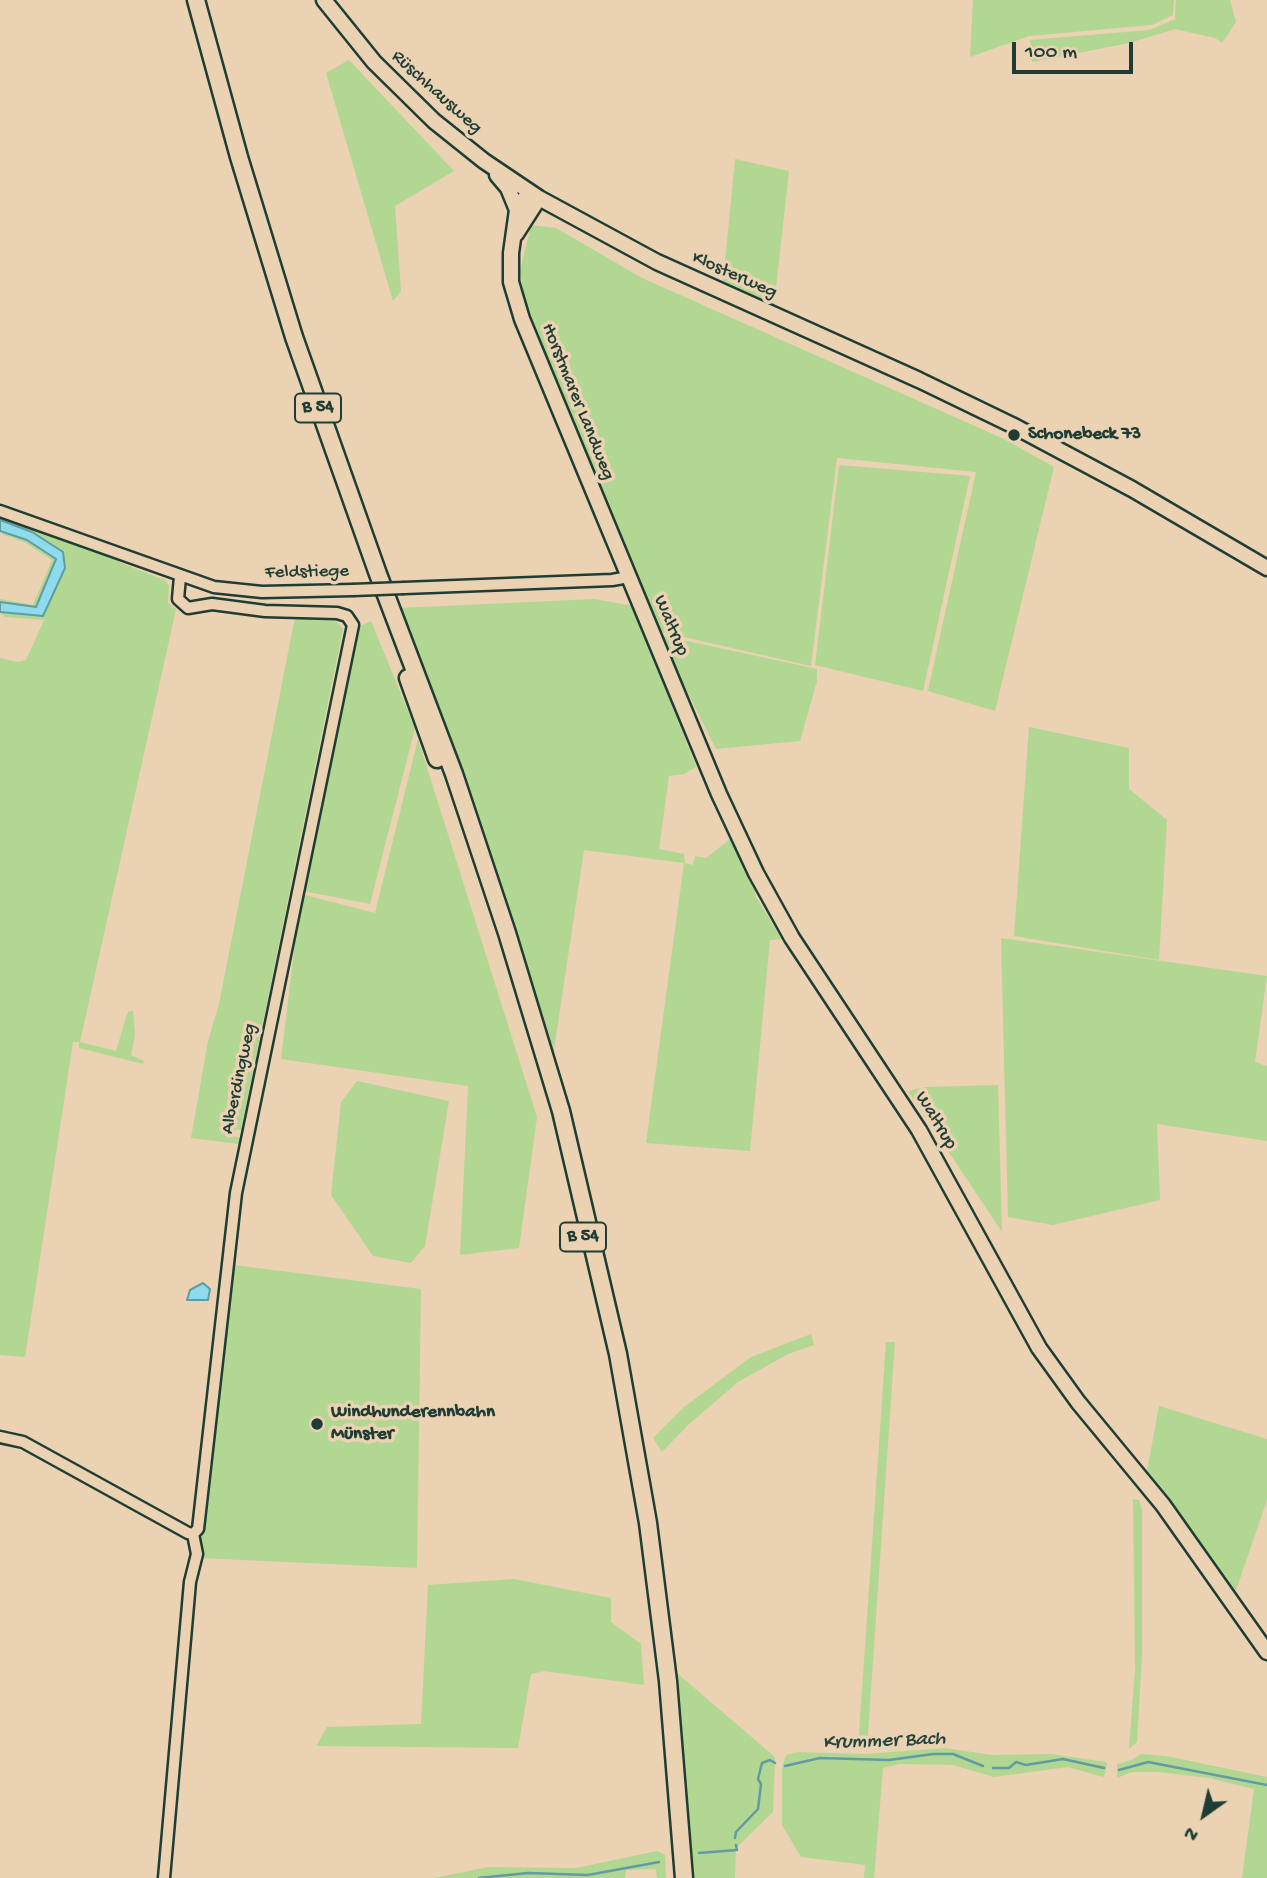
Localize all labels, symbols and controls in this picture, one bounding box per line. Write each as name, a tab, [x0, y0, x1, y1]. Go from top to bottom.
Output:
scale bar	[1015, 28, 1136, 72]
text: 100 m	[1025, 41, 1077, 66]
street label: Rüschhausweg	[386, 46, 486, 140]
street label: Klosterweg	[688, 247, 780, 305]
street label: Horstmarer Landweg	[535, 320, 619, 484]
road number: B 54	[295, 394, 341, 422]
place label: Schonebeck 73	[1028, 424, 1141, 446]
marker: Schonebeck 73	[1006, 427, 1022, 443]
street label: Feldstiege	[265, 561, 349, 585]
street label: Waltrup	[647, 592, 693, 660]
street label: Alberdingweg	[217, 1022, 263, 1136]
street label: Waltrup	[909, 1088, 961, 1154]
road number: B 54	[560, 1222, 606, 1252]
place label: Windhunderennbahn Münster	[331, 1402, 495, 1446]
marker: Windhunderennbahn Münster	[309, 1416, 325, 1432]
water label: Krummer Bach	[822, 1727, 946, 1757]
north arrow	[1169, 1780, 1239, 1850]
text: N	[1180, 1820, 1204, 1846]

